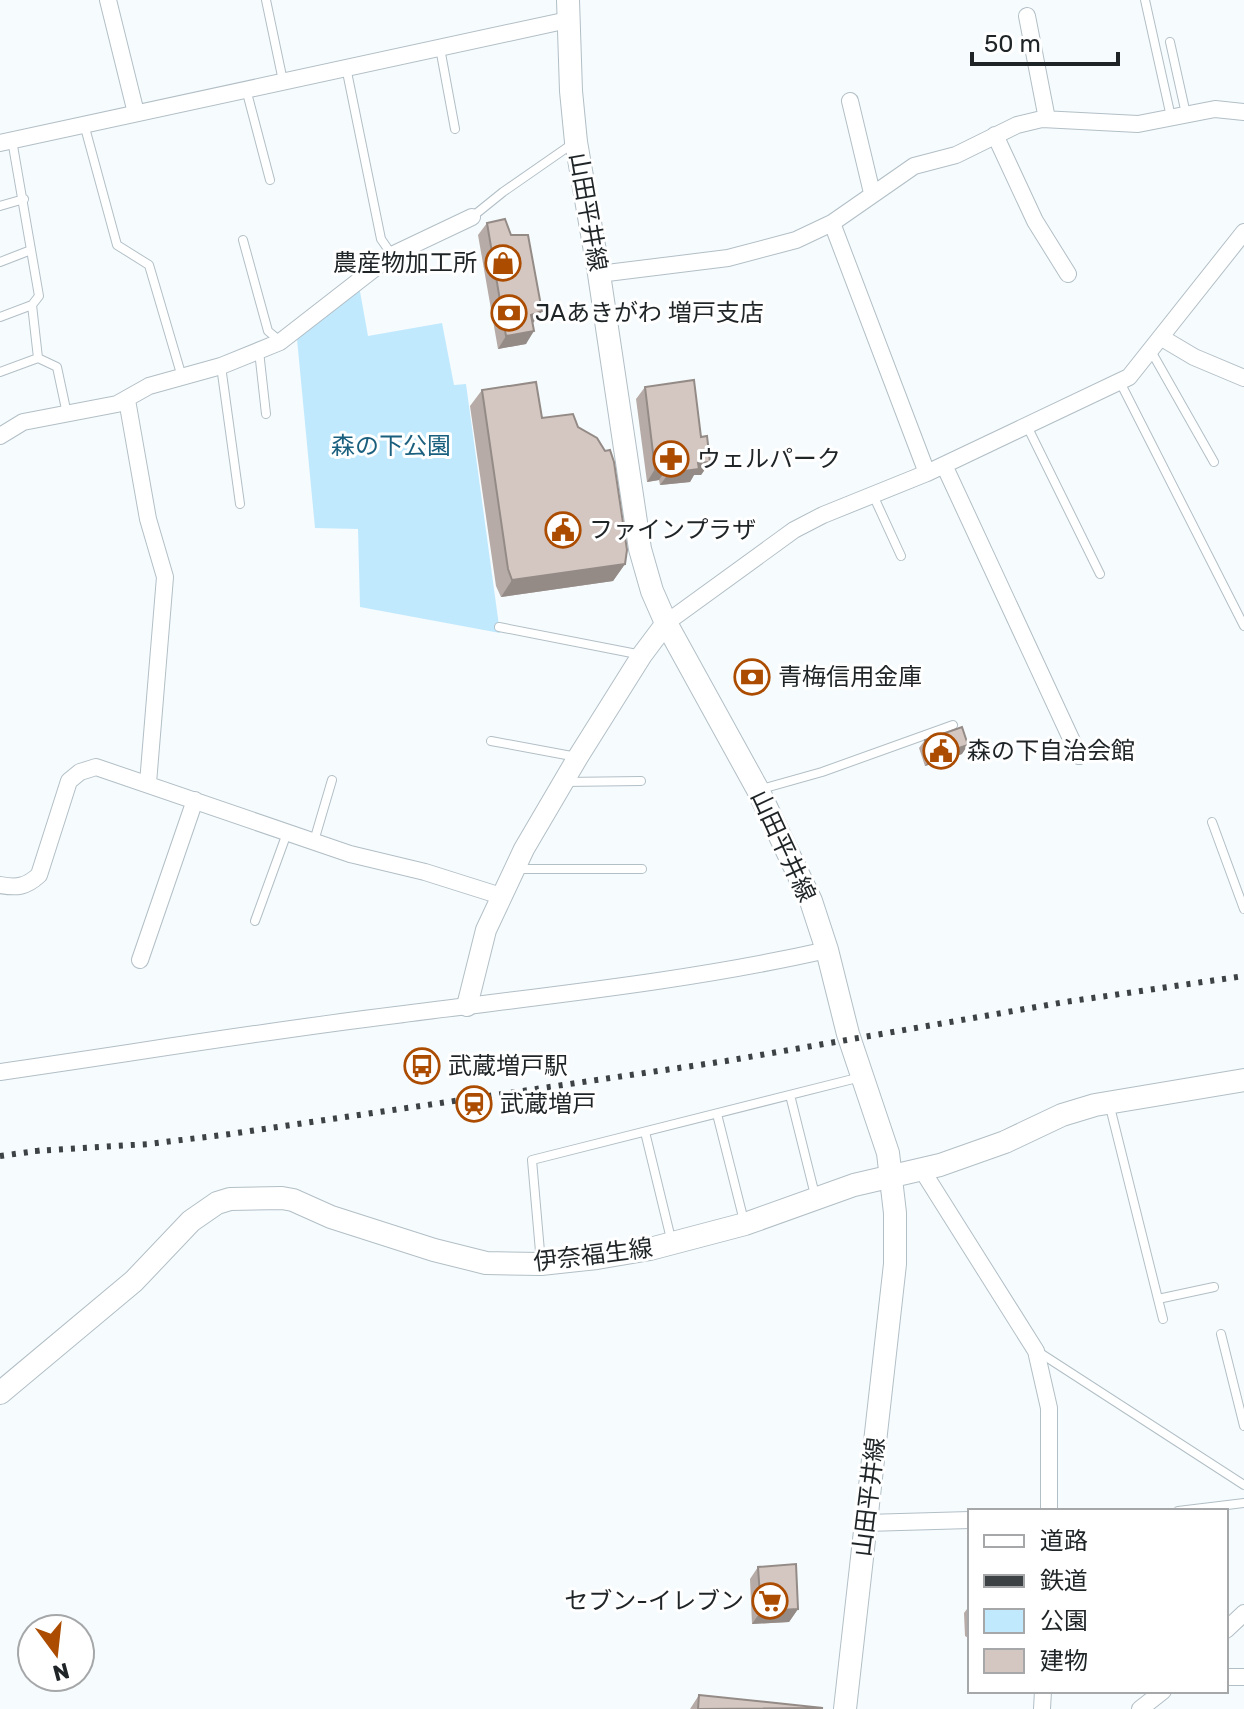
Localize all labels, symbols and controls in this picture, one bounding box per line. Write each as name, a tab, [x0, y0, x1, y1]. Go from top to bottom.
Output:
scale bar	[972, 16, 1118, 66]
text: 50 m	[984, 30, 1041, 58]
street label: 山田平井線	[564, 150, 612, 274]
shop icon: 農産物加工所	[484, 244, 522, 282]
place label: 農産物加工所	[333, 249, 477, 277]
bank icon: JAあきがわ 増戸支店	[490, 294, 528, 332]
place label: JAあきがわ 増戸支店	[535, 299, 764, 327]
park label: 森の下公園	[331, 432, 451, 460]
pharmacy icon: ウェルパーク	[652, 440, 690, 478]
place label: ウェルパーク	[697, 445, 841, 473]
public building icon: ファインプラザ	[544, 511, 582, 549]
place label: ファインプラザ	[589, 516, 756, 544]
bank icon: 青梅信用金庫	[733, 658, 771, 696]
place label: 青梅信用金庫	[778, 663, 922, 691]
public building icon: 森の下自治会館	[922, 732, 960, 770]
place label: 森の下自治会館	[967, 737, 1135, 765]
street label: 山田平井線	[745, 786, 821, 906]
bus stop icon: 武蔵増戸駅	[403, 1047, 441, 1085]
place label: 武蔵増戸駅	[448, 1052, 568, 1080]
station icon: 武蔵増戸	[455, 1085, 493, 1123]
place label: 武蔵増戸	[500, 1090, 596, 1118]
street label: 伊奈福生線	[532, 1234, 654, 1276]
street label: 山田平井線	[848, 1436, 890, 1558]
legend	[968, 1509, 1228, 1693]
text: 道路	[1040, 1527, 1088, 1555]
text: 鉄道	[1040, 1567, 1088, 1595]
supermarket icon: セブン-イレブン	[751, 1582, 789, 1620]
place label: セブン-イレブン	[564, 1587, 744, 1615]
text: 公園	[1040, 1607, 1088, 1635]
north arrow	[16, 1613, 96, 1693]
text: 建物	[1040, 1647, 1088, 1675]
text: N	[50, 1657, 72, 1687]

